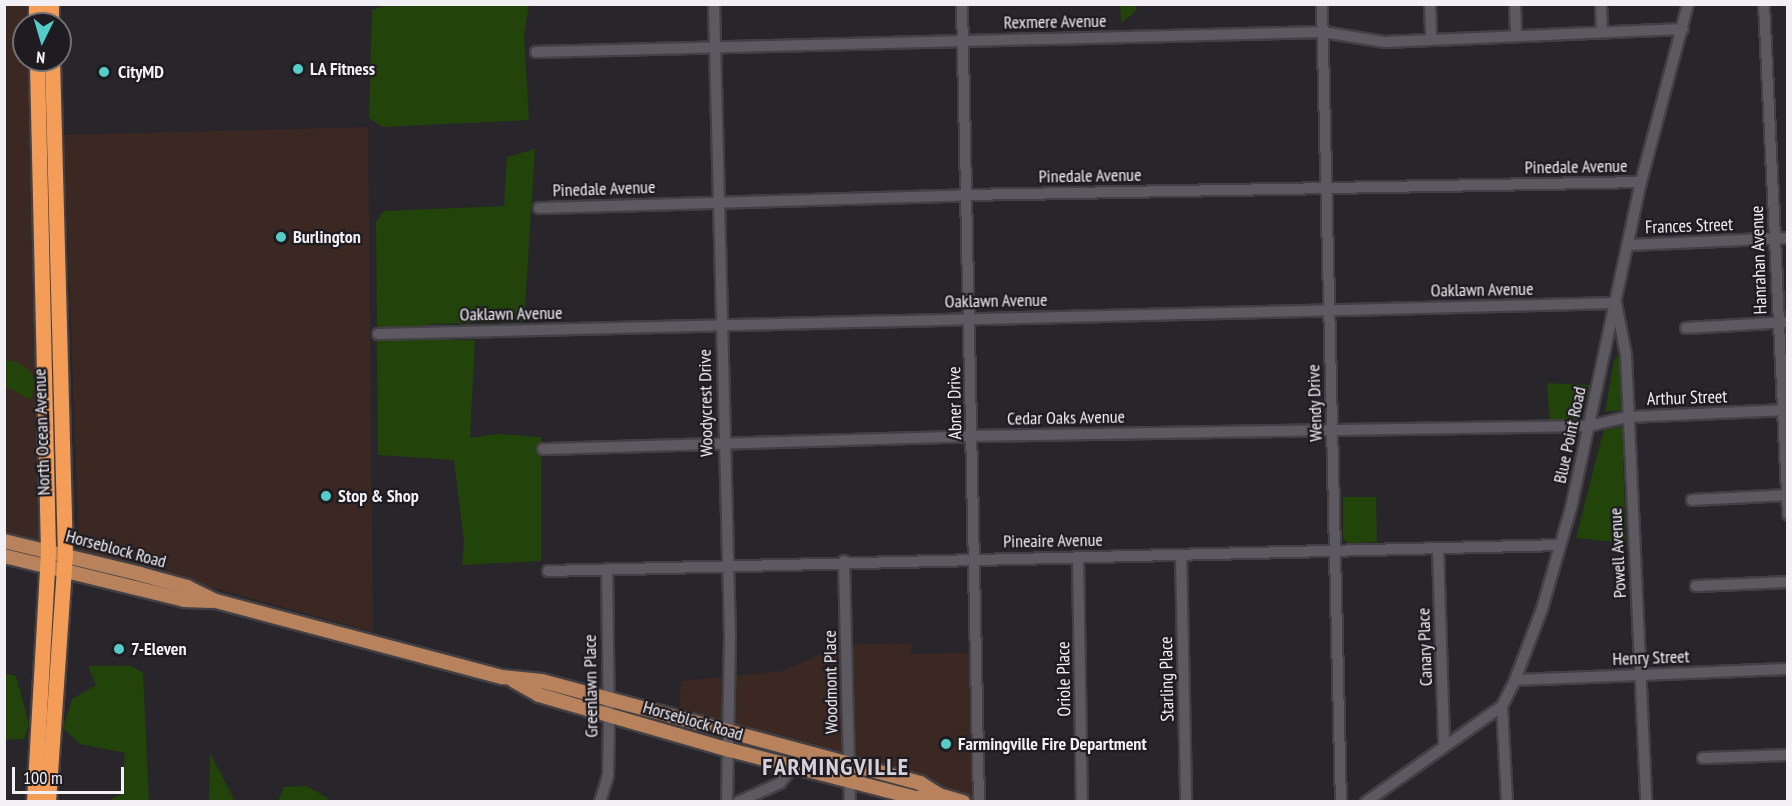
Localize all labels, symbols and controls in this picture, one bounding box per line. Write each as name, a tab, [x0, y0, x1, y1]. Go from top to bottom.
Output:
street label: Rexmere Avenue	[1003, 10, 1107, 34]
north arrow	[12, 12, 72, 72]
text: N	[35, 48, 46, 68]
place label: LA Fitness	[310, 58, 376, 80]
place label: CityMD	[118, 61, 164, 83]
marker: LA Fitness	[291, 62, 305, 76]
marker: CityMD	[95, 63, 113, 81]
street label: Pinedale Avenue	[1524, 155, 1628, 179]
street label: Pinedale Avenue	[1038, 164, 1142, 188]
street label: Pinedale Avenue	[552, 176, 656, 202]
street label: Hanrahan Avenue	[1746, 205, 1772, 315]
street label: Frances Street	[1645, 214, 1733, 238]
place label: Burlington	[293, 226, 361, 248]
marker: Burlington	[274, 230, 288, 244]
street label: Oaklawn Avenue	[1430, 278, 1534, 302]
street label: Oaklawn Avenue	[944, 289, 1048, 313]
street label: Oaklawn Avenue	[459, 302, 563, 326]
street label: Woodycrest Drive	[694, 349, 718, 457]
street label: Wendy Drive	[1303, 364, 1327, 442]
street label: Abner Drive	[944, 366, 966, 440]
street label: North Ocean Avenue	[29, 368, 55, 496]
street label: Blue Point Road	[1549, 385, 1591, 485]
street label: Arthur Street	[1646, 386, 1728, 410]
street label: Cedar Oaks Avenue	[1007, 406, 1125, 430]
place label: Stop & Shop	[338, 485, 419, 507]
marker: Stop & Shop	[319, 489, 333, 503]
street label: Powell Avenue	[1605, 507, 1631, 599]
street label: Horseblock Road	[63, 525, 169, 573]
street label: Pineaire Avenue	[1003, 529, 1103, 553]
street label: Canary Place	[1413, 607, 1437, 687]
street label: Woodmont Place	[819, 630, 843, 734]
street label: Greenlawn Place	[579, 634, 603, 738]
street label: Starling Place	[1155, 636, 1179, 722]
place label: 7-Eleven	[131, 638, 187, 660]
street label: Oriole Place	[1053, 641, 1075, 717]
marker: 7-Eleven	[112, 642, 126, 656]
street label: Henry Street	[1612, 646, 1690, 670]
street label: Horseblock Road	[640, 696, 746, 746]
place label: Farmingville Fire Department	[958, 733, 1147, 755]
marker: Farmingville Fire Department	[939, 737, 953, 751]
district label: FARMINGVILLE	[762, 753, 910, 781]
scale bar	[15, 755, 128, 793]
text: 100 m	[23, 766, 63, 789]

